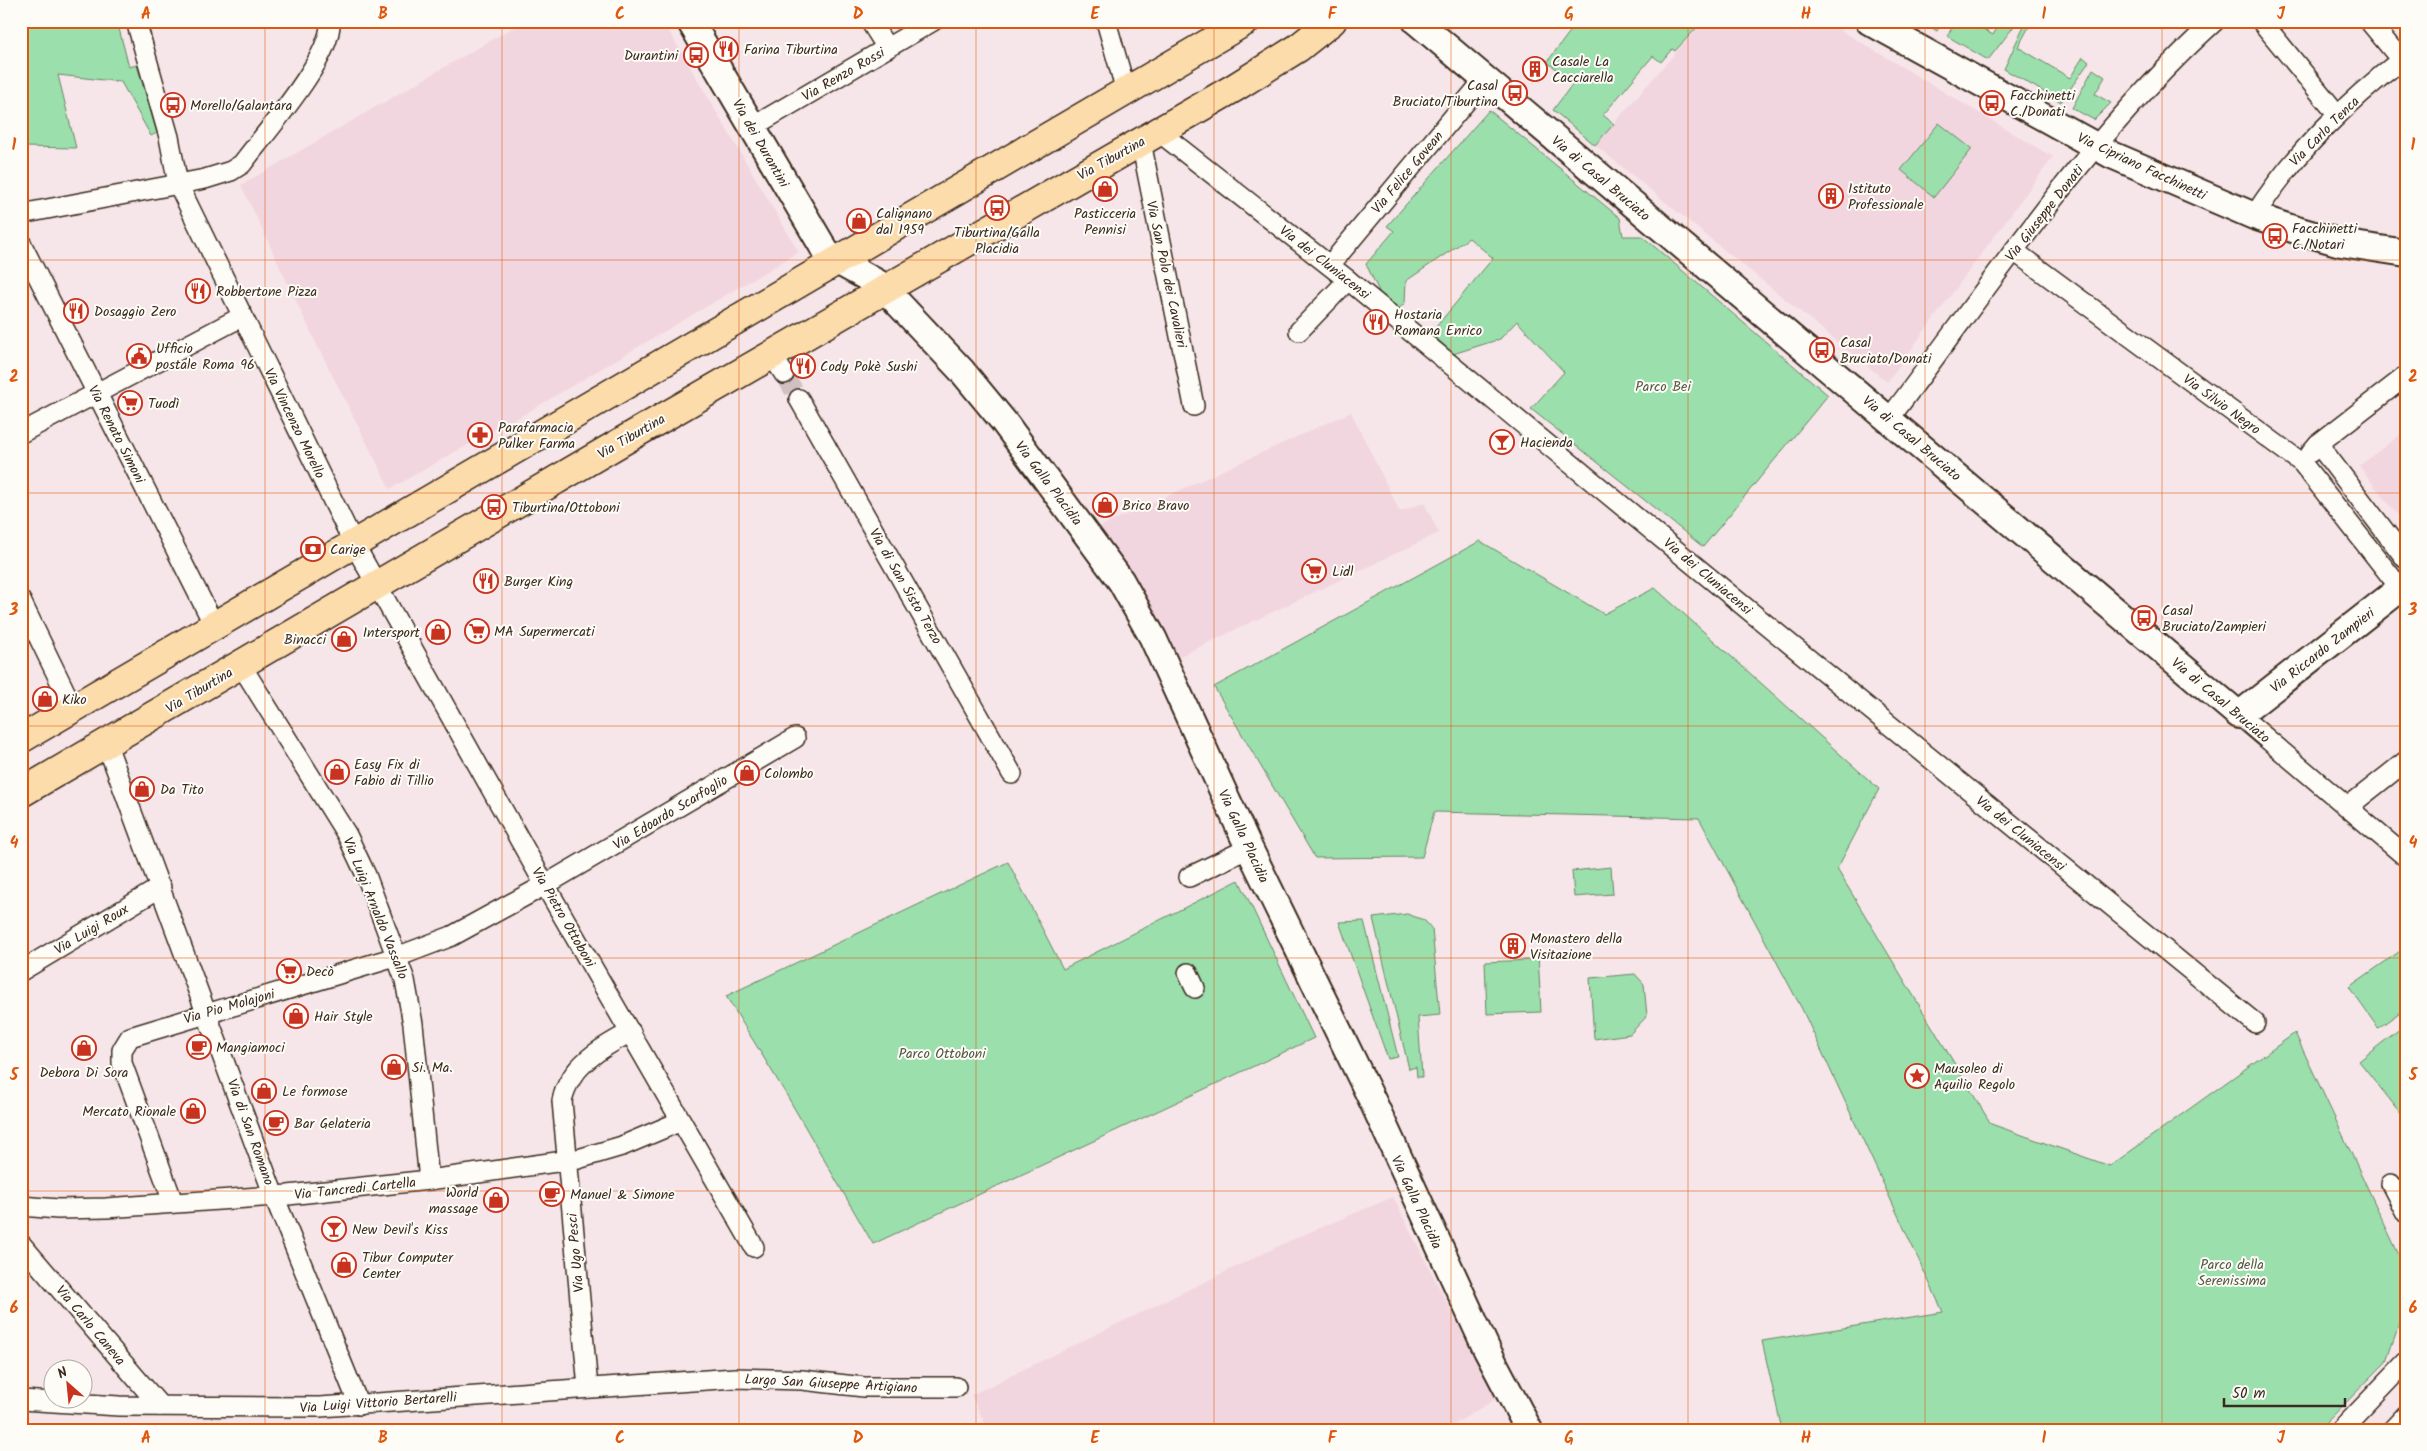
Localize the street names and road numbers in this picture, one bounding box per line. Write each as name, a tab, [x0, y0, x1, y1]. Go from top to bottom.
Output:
street label: Via Renzo Rossi	[798, 42, 890, 108]
street label: Via Carlo Tenca	[2284, 91, 2365, 172]
street label: Via dei Durantini	[726, 95, 795, 193]
street label: Via Felice Govean	[1366, 126, 1449, 219]
street label: Via Cipriano Facchinetti	[2073, 127, 2210, 207]
street label: Via Tiburtina	[1073, 131, 1150, 187]
street label: Via di Casal Bruciato	[1546, 131, 1655, 227]
street label: Via Giuseppe Donati	[2000, 160, 2090, 267]
street label: Via San Polo dei Cavalieri	[1140, 199, 1193, 351]
street label: Via dei Cluniacensi	[1274, 220, 1375, 306]
street label: Via Vincenzo Morello	[258, 364, 330, 483]
street label: Via Silvio Negro	[2178, 369, 2265, 441]
street label: Via Renato Simoni	[82, 381, 151, 488]
street label: Via di Casal Bruciato	[1857, 391, 1966, 487]
street label: Via Tiburtina	[593, 409, 670, 465]
street label: Via Galla Placidia	[1009, 437, 1087, 531]
street label: Via di San Sisto Terzo	[863, 524, 947, 649]
street label: Via dei Cluniacensi	[1658, 533, 1757, 621]
street label: Via Riccardo Zampieri	[2266, 602, 2380, 699]
street label: Via di Casal Bruciato	[2166, 653, 2275, 749]
street label: Via Tiburtina	[162, 662, 237, 720]
street label: Via Edoardo Scarfoglio	[609, 770, 732, 856]
street label: Via Galla Placidia	[1212, 786, 1274, 887]
street label: Via dei Cluniacensi	[1971, 790, 2071, 877]
street label: Via Luigi Arnaldo Vassallo	[336, 834, 414, 983]
street label: Via Pietro Ottoboni	[525, 863, 601, 972]
street label: Via Luigi Roux	[50, 898, 134, 961]
street label: Via Pio Molajoni	[181, 983, 278, 1030]
street label: Via di San Romano	[221, 1076, 280, 1189]
street label: Via Galla Placidia	[1385, 1152, 1447, 1253]
street label: Via Tancredi Cartella	[293, 1172, 417, 1206]
street label: Via Ugo Pesci	[562, 1212, 590, 1293]
street label: Via Carlo Caneva	[50, 1281, 131, 1371]
street label: Largo San Giuseppe Artigiano	[744, 1368, 918, 1400]
street label: Via Luigi Vittorio Bertarelli	[299, 1386, 458, 1419]

